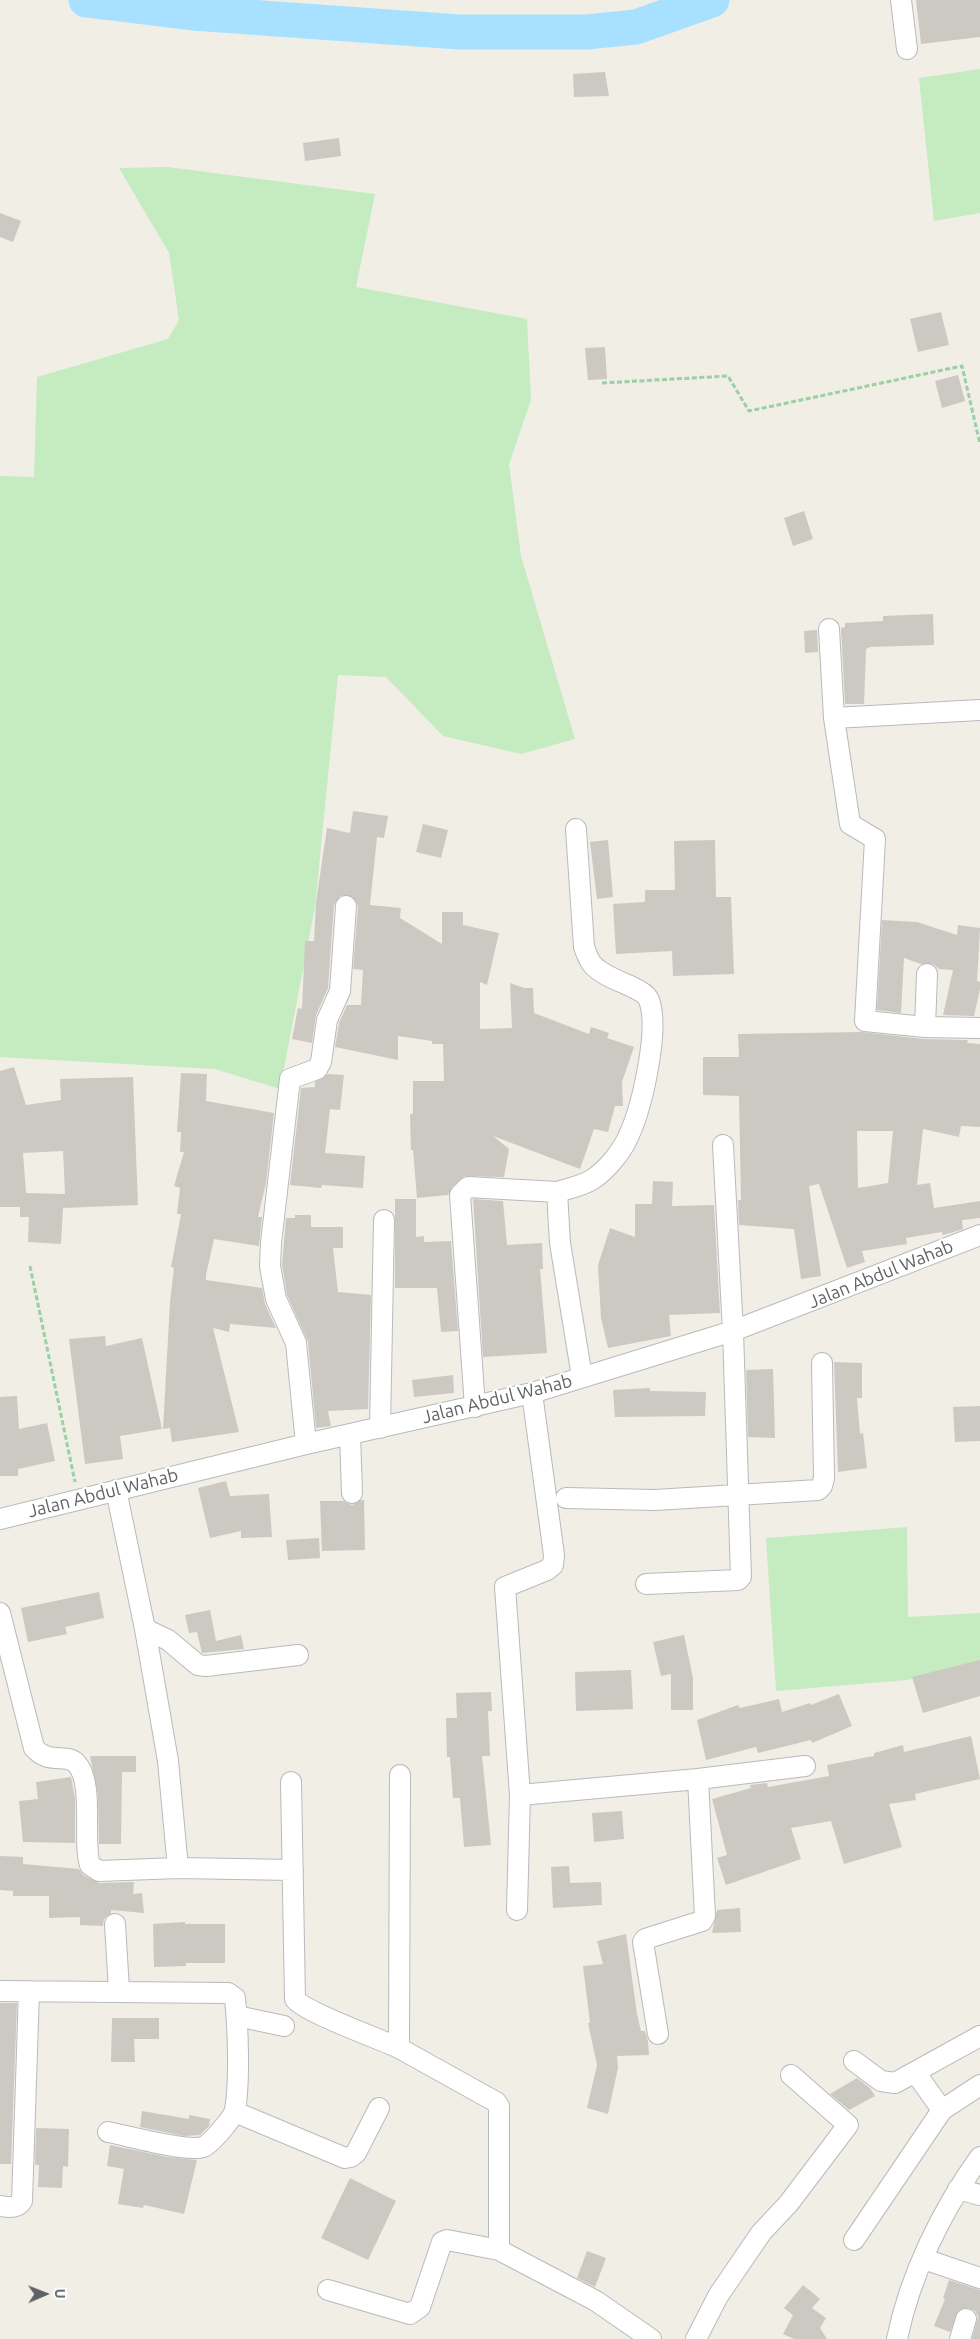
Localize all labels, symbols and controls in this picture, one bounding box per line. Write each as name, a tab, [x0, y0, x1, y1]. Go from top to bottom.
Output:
street label: Jalan Abdul Wahab	[806, 1235, 956, 1313]
street label: Jalan Abdul Wahab	[420, 1370, 574, 1428]
street label: Jalan Abdul Wahab	[26, 1464, 180, 1522]
north arrow	[20, 2269, 70, 2319]
text: U	[52, 2289, 68, 2299]

